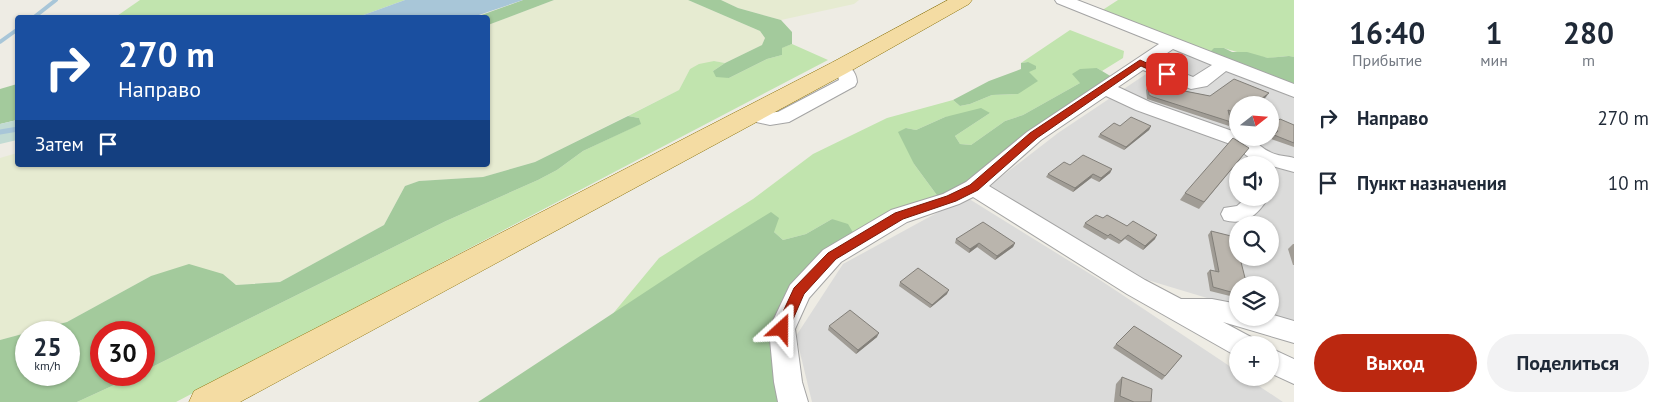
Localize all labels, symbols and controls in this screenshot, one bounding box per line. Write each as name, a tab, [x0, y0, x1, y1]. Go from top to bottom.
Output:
text: 16:40	[1349, 13, 1425, 52]
text: 1	[1486, 13, 1503, 52]
text: 280	[1563, 13, 1614, 52]
text: 270 m	[118, 31, 215, 77]
icon: right	[35, 35, 100, 100]
text: Прибытие	[1352, 50, 1422, 70]
text: мин	[1480, 50, 1508, 70]
text: m	[1582, 50, 1595, 70]
pin	[1146, 53, 1188, 95]
icon: arrive	[1153, 60, 1181, 88]
text: Направо	[118, 75, 201, 103]
north arrow	[1229, 96, 1279, 146]
map controls	[1229, 96, 1279, 386]
icon: right	[1314, 104, 1342, 132]
text: Направо	[1357, 106, 1428, 130]
text: 270 m	[1597, 106, 1649, 130]
icon: arrive	[94, 130, 122, 158]
text: Затем	[35, 132, 84, 156]
button: sound	[1229, 156, 1279, 206]
icon: arrive	[1314, 169, 1342, 197]
text: Пункт назначения	[1357, 171, 1507, 195]
text: 10 m	[1608, 171, 1649, 195]
button: search	[1229, 216, 1279, 266]
button: layers	[1229, 276, 1279, 326]
position arrow	[755, 302, 807, 354]
speed limit sign: 30	[90, 321, 155, 386]
text: 25	[33, 331, 62, 363]
button: Выход	[1314, 334, 1477, 392]
button: Поделиться	[1487, 334, 1649, 392]
button: +	[1229, 336, 1279, 386]
text: km/h	[34, 358, 61, 373]

